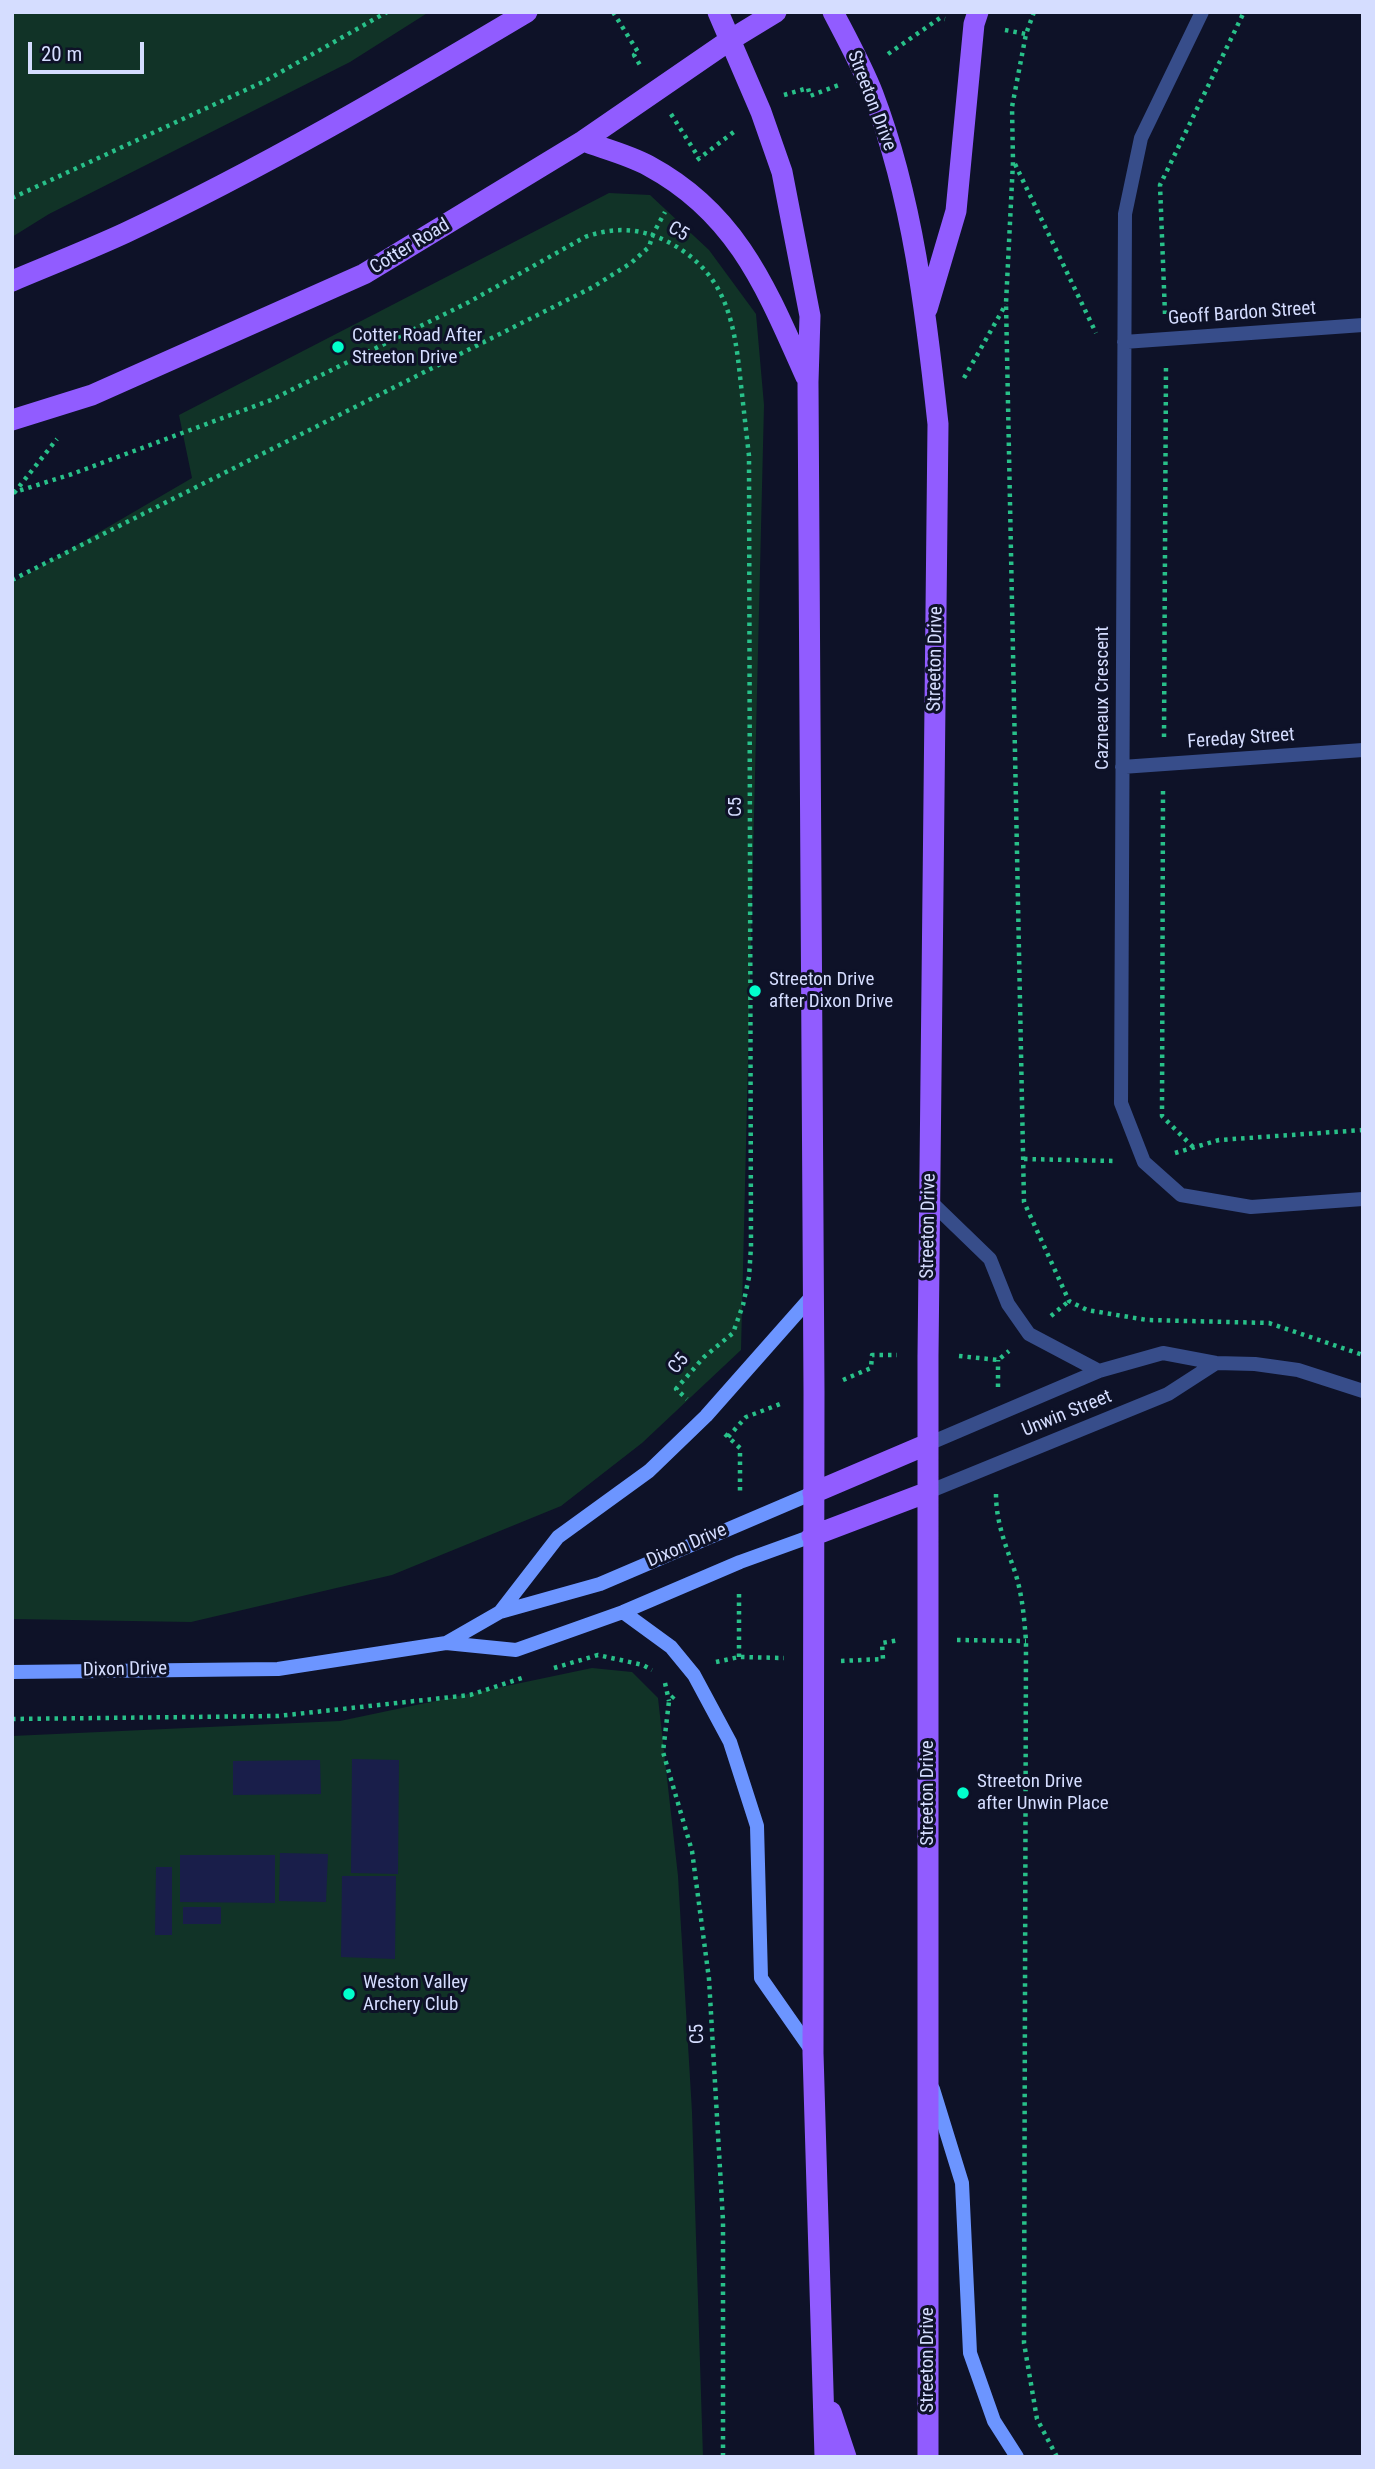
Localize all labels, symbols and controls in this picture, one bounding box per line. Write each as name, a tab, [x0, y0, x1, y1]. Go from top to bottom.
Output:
scale bar	[32, 28, 147, 72]
text: 20 m	[41, 42, 82, 66]
street label: Streeton Drive	[841, 48, 901, 154]
street label: Cotter Road	[366, 214, 454, 280]
street label: C5	[664, 217, 692, 247]
street label: Geoff Bardon Street	[1167, 297, 1317, 331]
place label: Cotter Road After Streeton Drive	[352, 325, 482, 369]
marker: Cotter Road After Streeton Drive	[330, 339, 346, 355]
street label: Streeton Drive	[924, 606, 948, 712]
street label: Cazneaux Crescent	[1092, 626, 1114, 770]
street label: Fereday Street	[1187, 724, 1295, 754]
street label: C5	[725, 797, 747, 817]
place label: Streeton Drive after Dixon Drive	[769, 969, 893, 1013]
marker: Streeton Drive after Dixon Drive	[747, 983, 763, 999]
street label: Streeton Drive	[917, 1173, 941, 1279]
street label: C5	[664, 1349, 694, 1379]
street label: Unwin Street	[1019, 1386, 1115, 1442]
street label: Dixon Drive	[644, 1519, 730, 1573]
street label: Dixon Drive	[83, 1658, 167, 1682]
street label: Streeton Drive	[917, 1740, 939, 1846]
place label: Streeton Drive after Unwin Place	[977, 1771, 1109, 1815]
marker: Streeton Drive after Unwin Place	[955, 1785, 971, 1801]
place label: Weston Valley Archery Club	[363, 1972, 468, 2016]
marker: Weston Valley Archery Club	[341, 1986, 357, 2002]
street label: C5	[686, 2023, 710, 2045]
street label: Streeton Drive	[917, 2307, 939, 2413]

